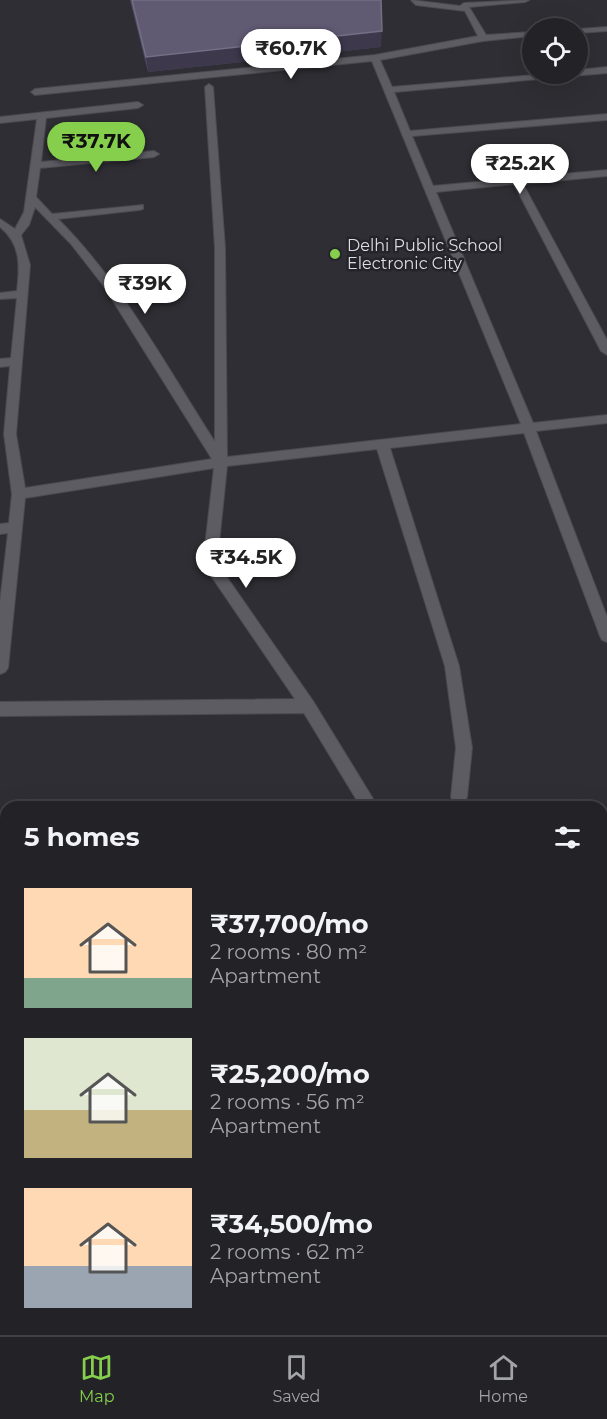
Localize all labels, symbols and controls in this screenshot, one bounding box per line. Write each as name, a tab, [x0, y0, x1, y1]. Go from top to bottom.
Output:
map controls	[522, 18, 588, 84]
button: locate	[522, 18, 588, 84]
pin: ₹60.7K	[242, 29, 340, 80]
text: ₹60.7K	[255, 36, 327, 60]
pin: ₹37.7K	[47, 122, 145, 173]
text: ₹37.7K	[61, 129, 131, 153]
pin: ₹25.2K	[471, 144, 569, 195]
text: ₹25.2K	[485, 151, 555, 175]
place label: Delhi Public School Electronic City	[347, 236, 502, 273]
marker: Delhi Public School Electronic City	[328, 247, 342, 261]
pin: ₹39K	[109, 264, 181, 315]
text: ₹39K	[118, 271, 172, 295]
pin: ₹34.5K	[197, 538, 295, 589]
text: ₹34.5K	[210, 545, 282, 569]
text: 5 homes	[24, 821, 140, 853]
icon: filters	[551, 821, 584, 854]
text: ₹37,700/mo	[210, 908, 369, 940]
icon: home	[72, 912, 144, 984]
text: 2 rooms · 80 m²	[210, 940, 367, 964]
text: Apartment	[210, 964, 321, 988]
text: ₹25,200/mo	[210, 1058, 370, 1090]
icon: home	[72, 1062, 144, 1134]
text: 2 rooms · 56 m²	[210, 1090, 365, 1114]
text: Apartment	[210, 1114, 321, 1138]
text: ₹34,500/mo	[210, 1208, 373, 1240]
icon: home	[72, 1212, 144, 1284]
text: 2 rooms · 62 m²	[210, 1240, 365, 1264]
text: Apartment	[210, 1264, 321, 1288]
tab: Map	[79, 1351, 115, 1406]
tab: Saved	[272, 1351, 320, 1406]
tab: Home	[478, 1351, 528, 1406]

